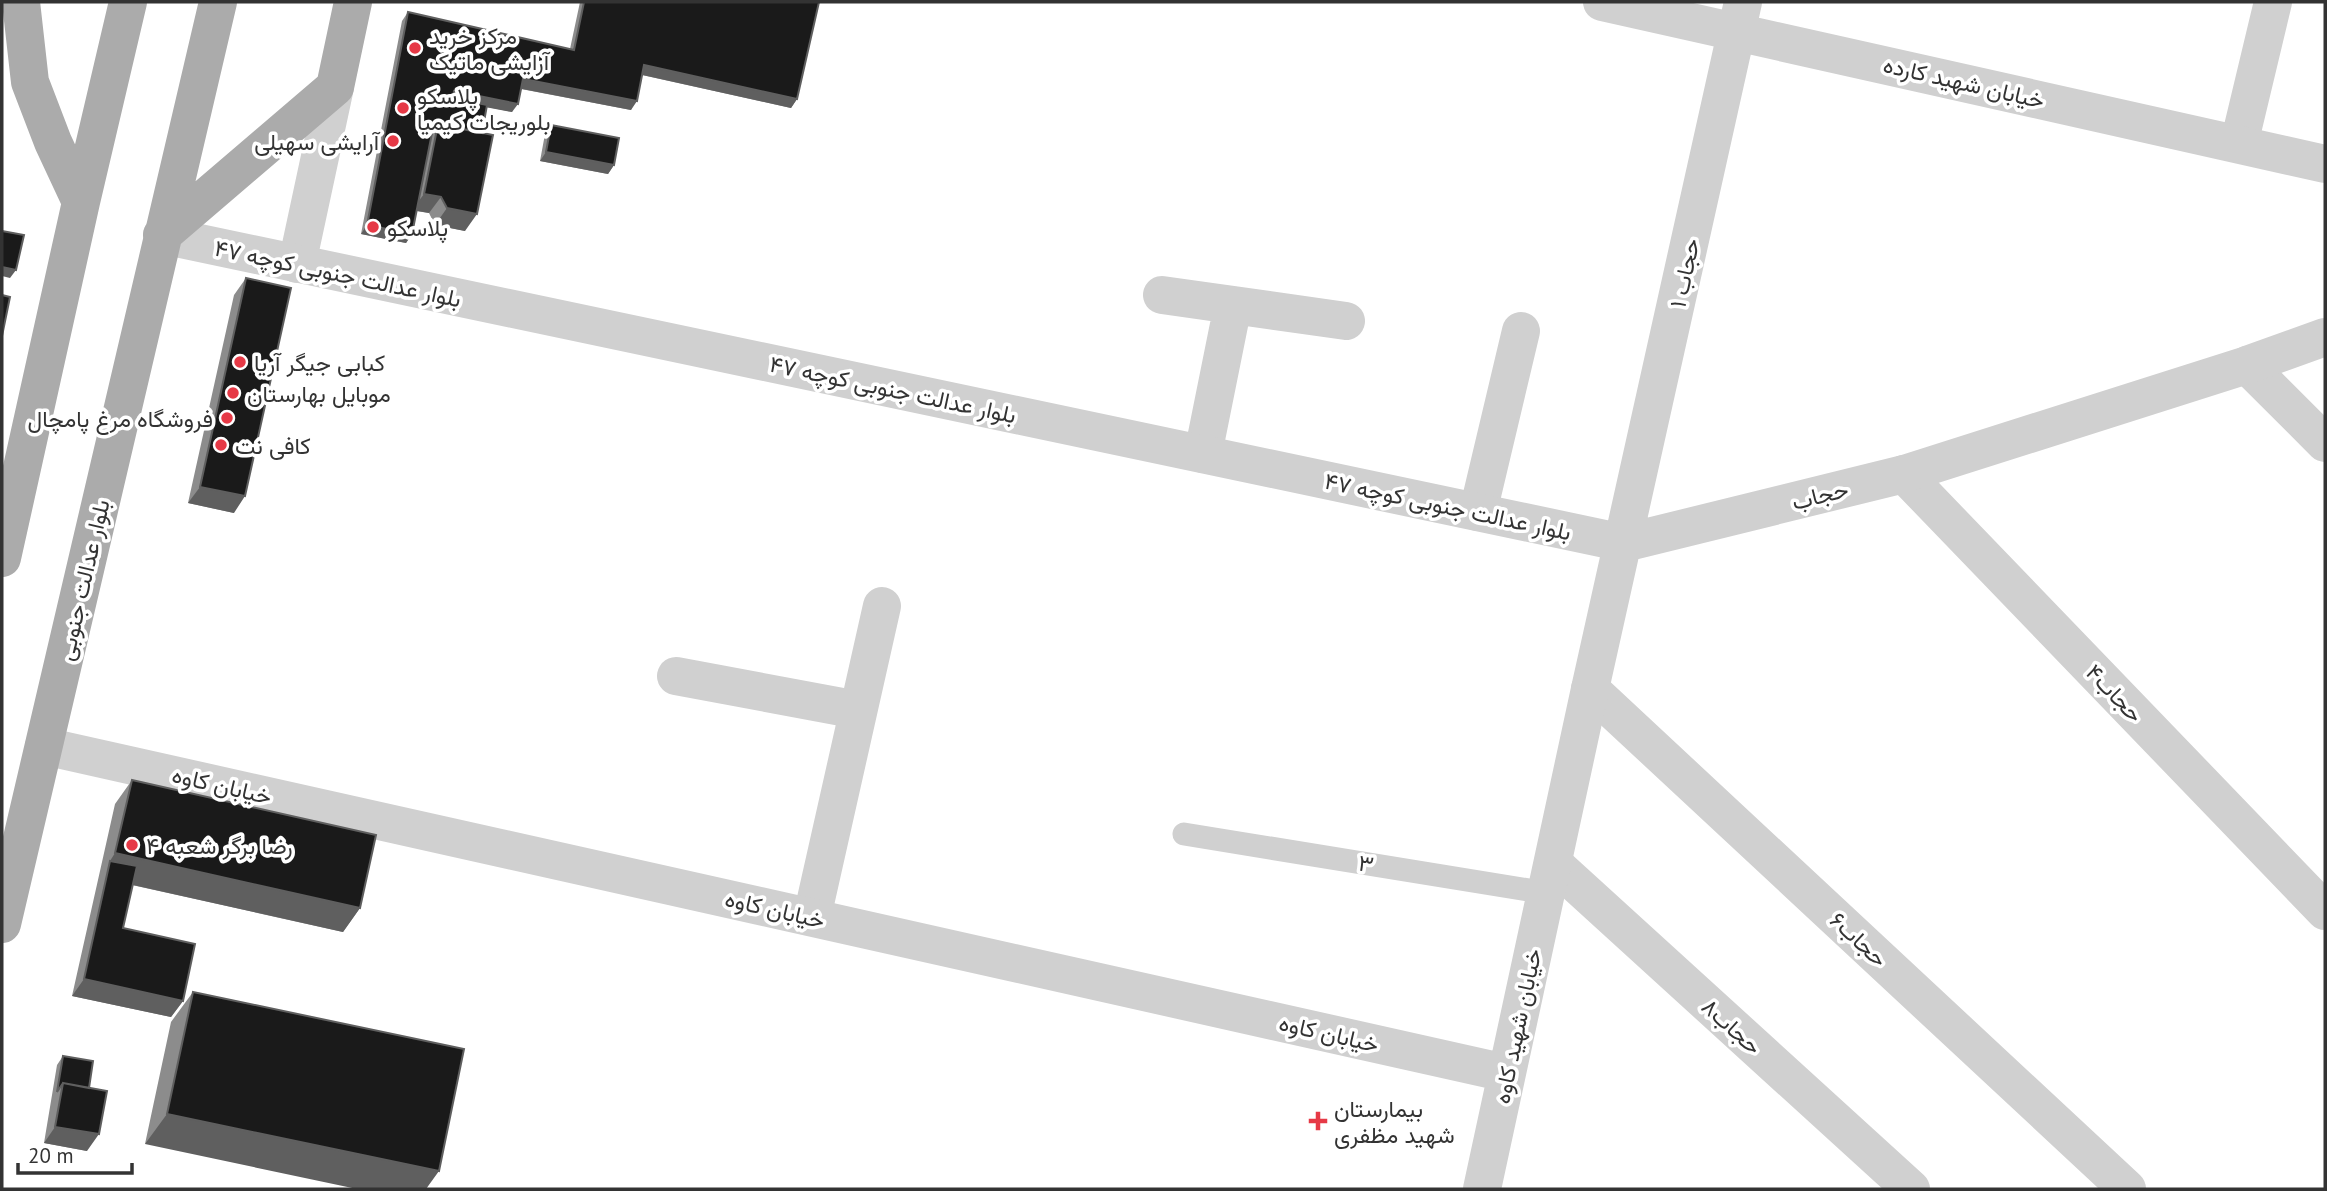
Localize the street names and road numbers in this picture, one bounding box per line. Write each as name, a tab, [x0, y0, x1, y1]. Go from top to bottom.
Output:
street label: خیابان شهید کارده	[1880, 49, 2047, 116]
street label: بلوار عدالت جنوبی کوچه ۴۷	[212, 233, 464, 315]
street label: حجاب ۱	[1663, 236, 1705, 310]
street label: بلوار عدالت جنوبی کوچه ۴۷	[767, 349, 1019, 431]
street label: بلوار عدالت جنوبی کوچه ۴۷	[1322, 466, 1574, 548]
street label: حجاب	[1789, 474, 1851, 516]
street label: بلوار عدالت جنوبی	[50, 497, 117, 664]
street label: حجاب۴	[2080, 658, 2150, 728]
street label: خیابان کاوه	[169, 759, 275, 811]
street label: ۳	[1356, 847, 1376, 879]
street label: خیابان کاوه	[722, 883, 828, 935]
street label: حجاب۶	[1824, 905, 1894, 973]
street label: خیابان شهید کاوه	[1486, 946, 1549, 1106]
street label: حجاب۸	[1696, 992, 1768, 1060]
street label: خیابان کاوه	[1276, 1007, 1382, 1059]

